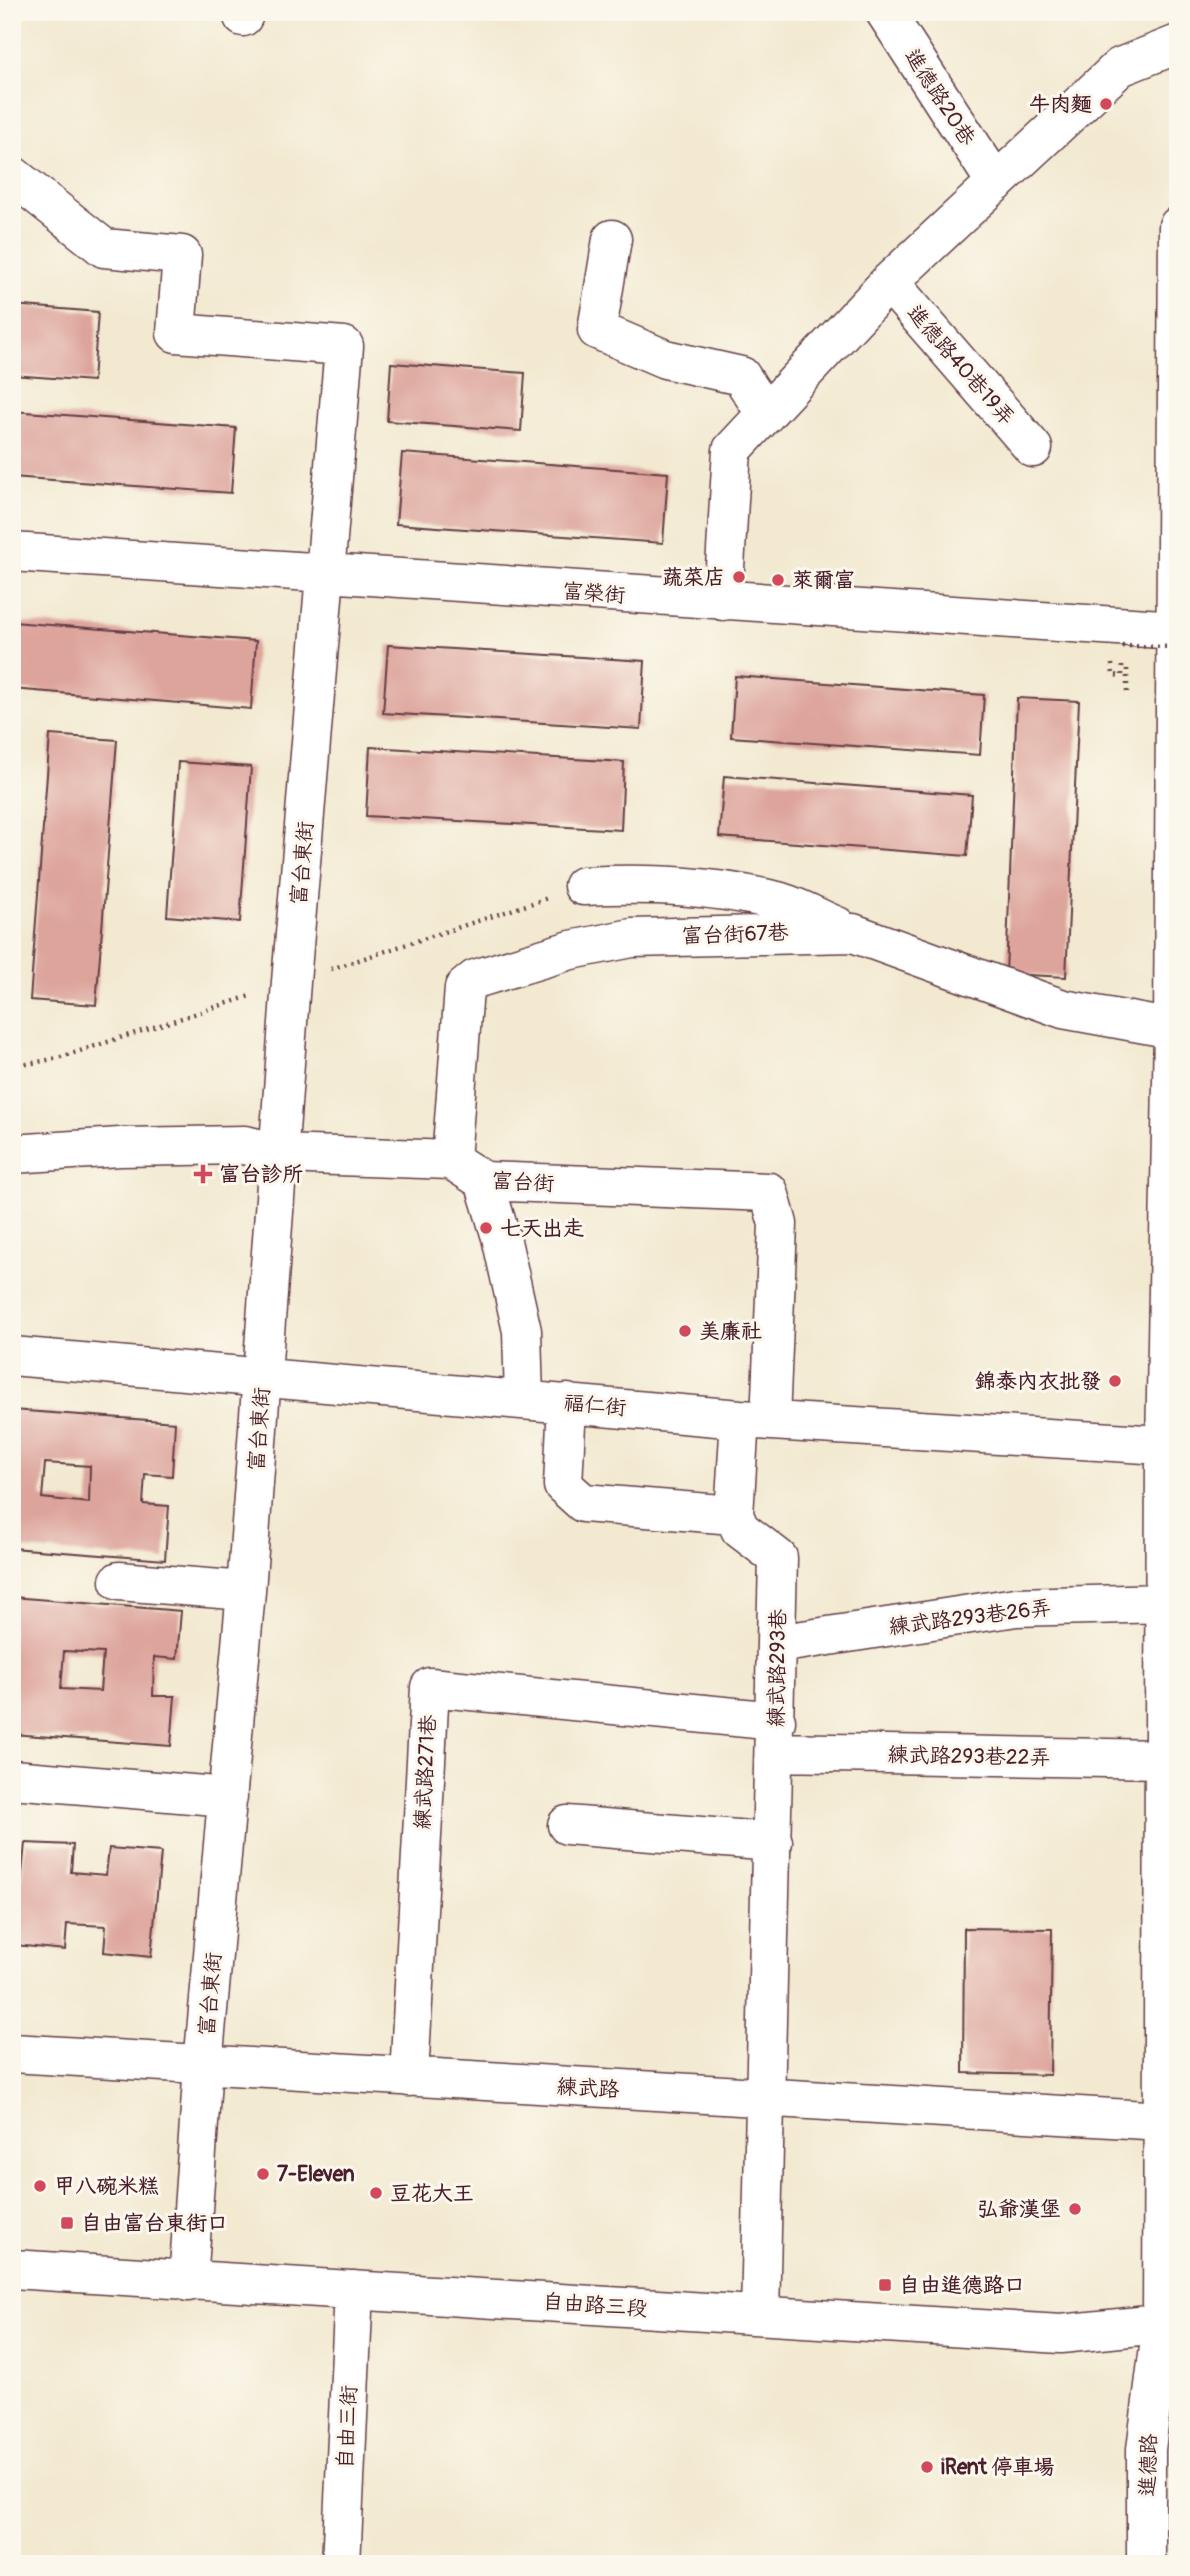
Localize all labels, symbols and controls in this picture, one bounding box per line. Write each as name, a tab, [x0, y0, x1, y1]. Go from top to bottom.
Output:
street label: 進德路20巷	[898, 44, 981, 151]
place label: 牛肉麵	[1029, 91, 1092, 118]
marker: 牛肉麵	[1098, 96, 1114, 112]
street label: 進德路40巷19弄	[901, 300, 1020, 431]
place label: 蔬菜店	[662, 564, 725, 591]
place label: 萊爾富	[792, 567, 855, 594]
marker: 蔬菜店	[731, 569, 747, 585]
marker: 萊爾富	[770, 572, 786, 588]
street label: 富榮街	[562, 578, 626, 609]
street label: 富台東街	[285, 820, 320, 906]
street label: 富台街67巷	[681, 919, 789, 950]
place label: 富台診所	[219, 1161, 303, 1188]
marker: 富台診所	[193, 1164, 213, 1184]
street label: 富台街	[491, 1167, 555, 1198]
place label: 七天出走	[500, 1215, 584, 1242]
marker: 七天出走	[478, 1220, 494, 1236]
place label: 美廉社	[699, 1318, 762, 1345]
marker: 美廉社	[677, 1323, 693, 1339]
place label: 錦泰內衣批發	[975, 1368, 1101, 1395]
marker: 錦泰內衣批發	[1107, 1373, 1123, 1389]
street label: 富台東街	[243, 1386, 276, 1472]
street label: 福仁街	[562, 1389, 628, 1422]
street label: 練武路293巷26弄	[887, 1594, 1053, 1641]
street label: 練武路293巷	[763, 1609, 792, 1727]
street label: 練武路271巷	[409, 1714, 442, 1830]
street label: 練武路293巷22弄	[887, 1742, 1051, 1771]
street label: 富台東街	[193, 1951, 228, 2037]
street label: 練武路	[556, 2073, 620, 2104]
place label: 7-Eleven	[277, 2161, 355, 2188]
marker: 7-Eleven	[255, 2166, 271, 2182]
place label: 甲八碗米糕	[54, 2173, 159, 2200]
marker: 甲八碗米糕	[32, 2178, 48, 2194]
place label: 豆花大王	[390, 2180, 474, 2207]
marker: 豆花大王	[368, 2185, 384, 2201]
place label: 弘爺漢堡	[977, 2196, 1061, 2223]
marker: 弘爺漢堡	[1067, 2201, 1083, 2217]
place label: 自由富台東街口	[81, 2210, 228, 2237]
marker: 自由富台東街口	[59, 2215, 75, 2231]
place label: 自由進德路口	[899, 2272, 1025, 2299]
marker: 自由進德路口	[877, 2277, 893, 2293]
street label: 自由路三段	[542, 2288, 648, 2323]
street label: 自由三街	[332, 2384, 363, 2470]
street label: 進德路	[1134, 2433, 1163, 2497]
place label: iRent 停車場	[941, 2454, 1055, 2481]
marker: iRent 停車場	[919, 2459, 935, 2475]

